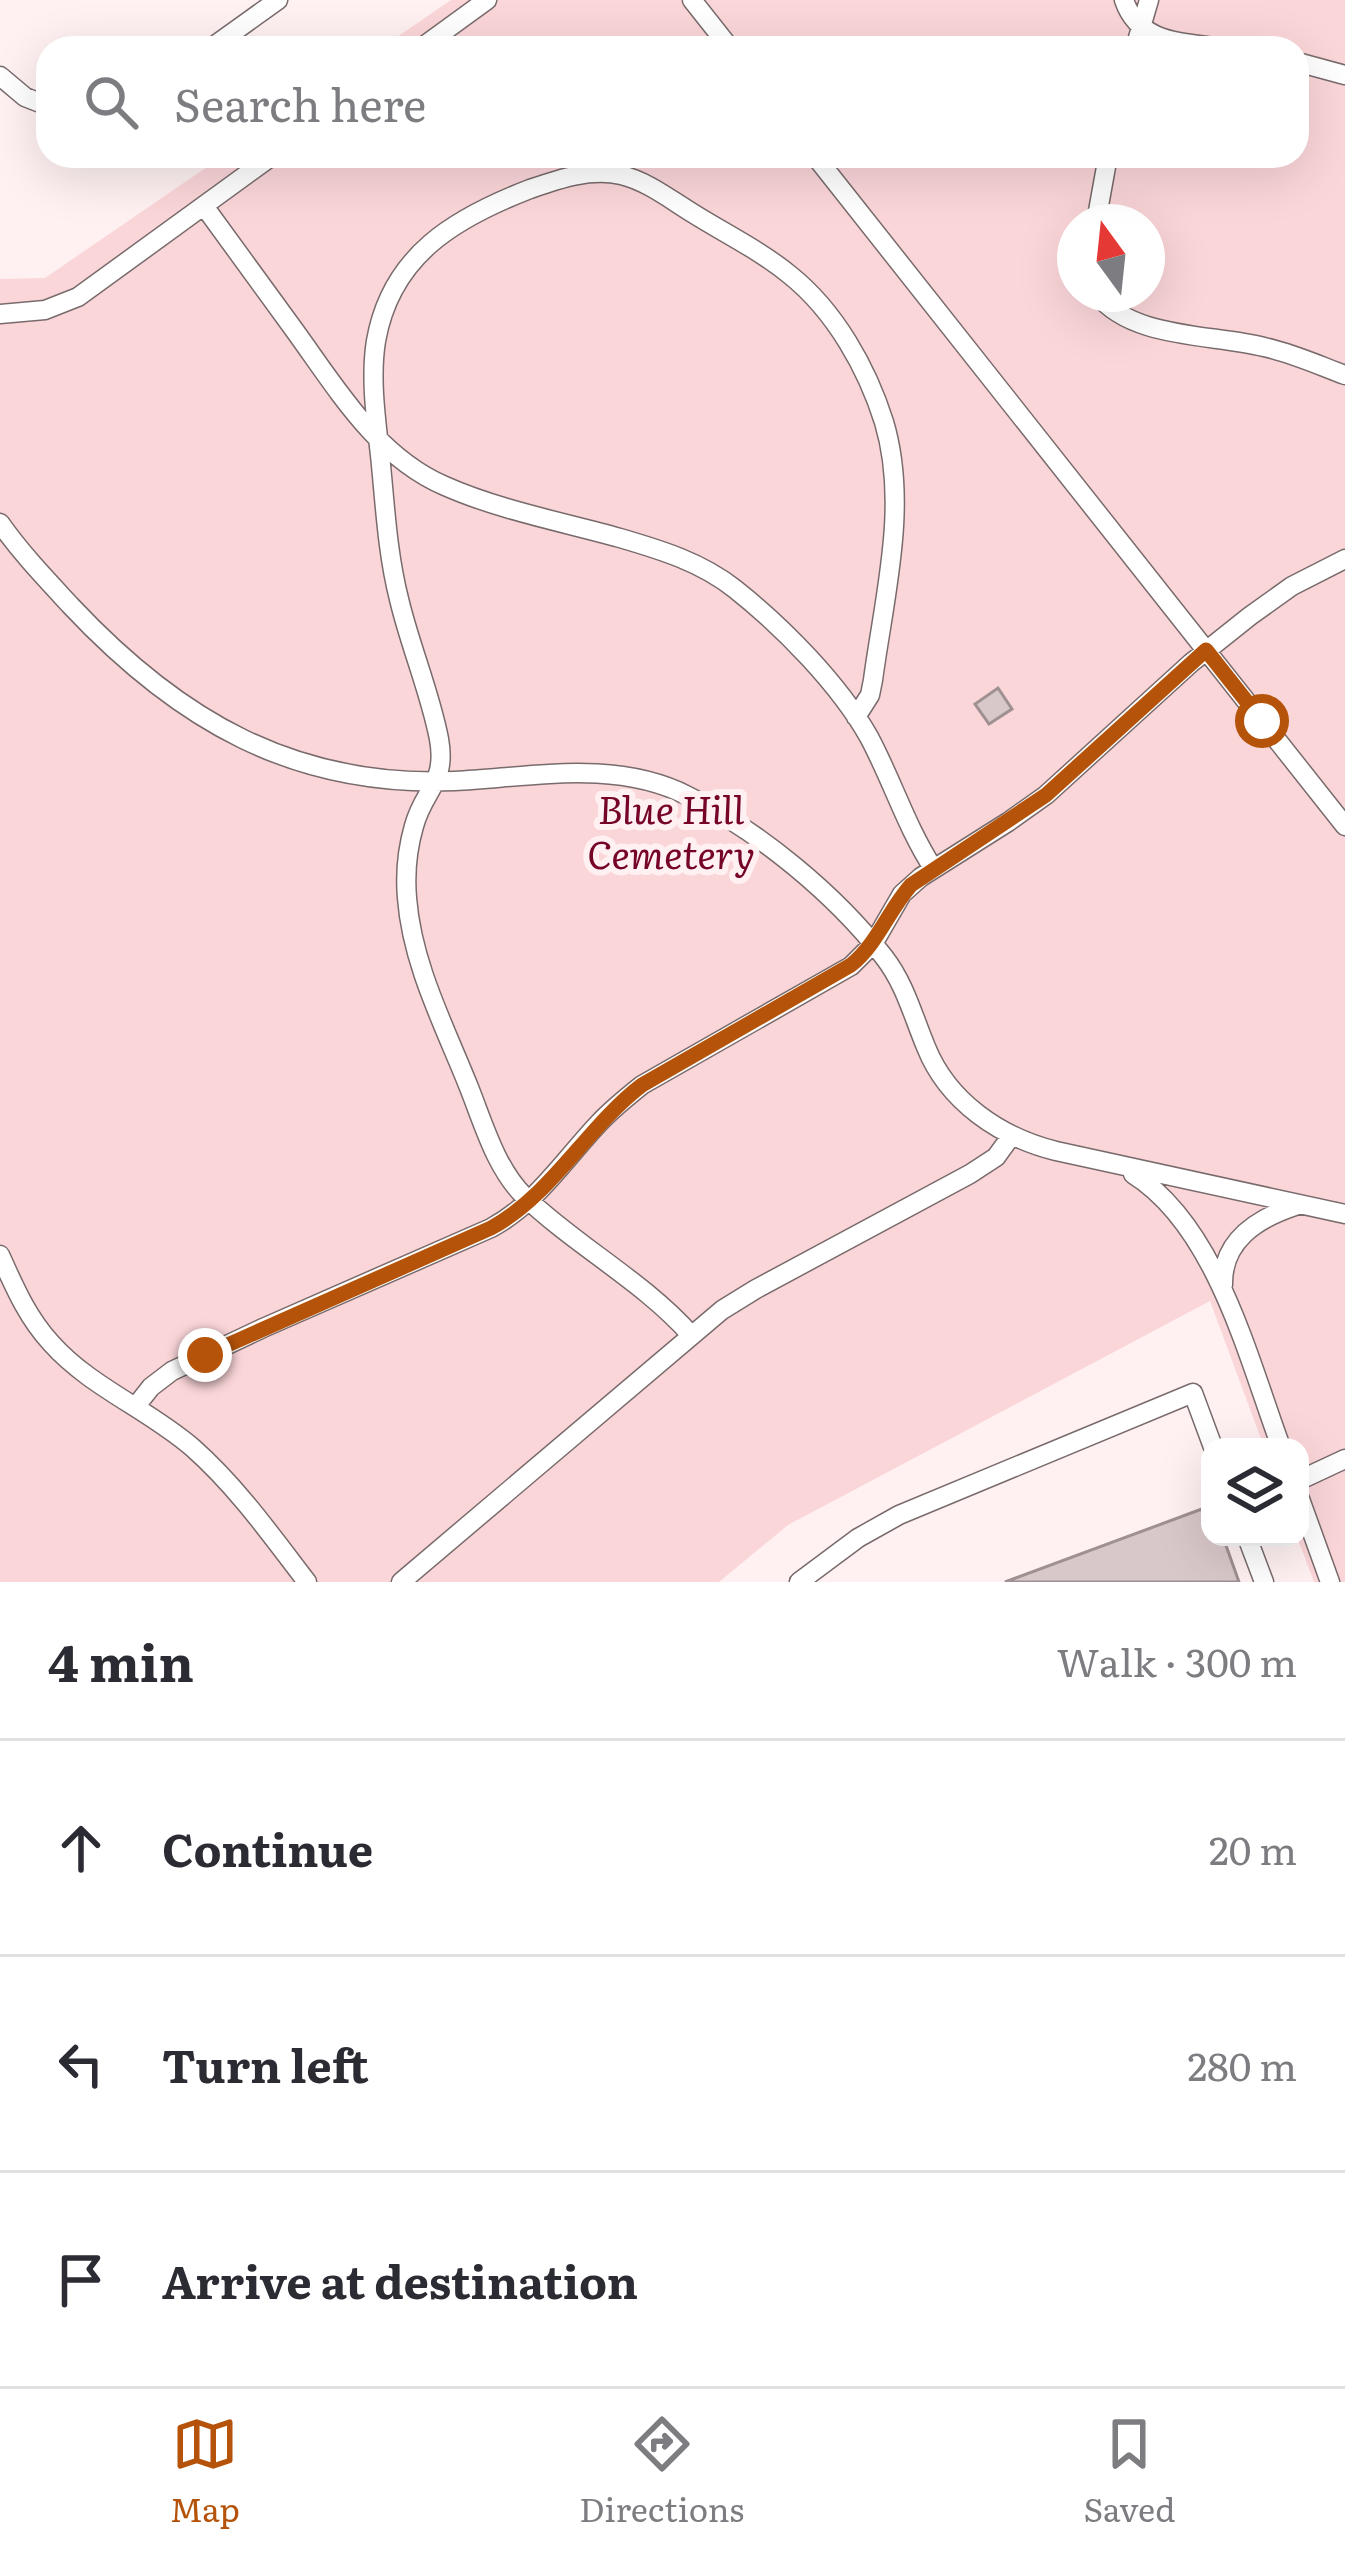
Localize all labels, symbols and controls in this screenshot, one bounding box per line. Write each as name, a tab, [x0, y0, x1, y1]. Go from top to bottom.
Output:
search box	[36, 36, 1309, 168]
icon: search	[78, 69, 144, 135]
text: Search here	[174, 69, 426, 136]
north arrow	[1057, 204, 1165, 312]
route start	[1235, 694, 1289, 748]
park label: Blue Hill Cemetery	[587, 778, 755, 881]
route end	[178, 1328, 232, 1382]
map controls	[1201, 1438, 1309, 1546]
button: layers	[1201, 1438, 1309, 1546]
text: 4 min	[48, 1622, 194, 1698]
text: Walk · 300 m	[1057, 1631, 1297, 1689]
text: Continue	[162, 1814, 373, 1881]
icon: ahead	[48, 1815, 114, 1881]
text: 20 m	[1209, 1819, 1297, 1877]
text: Turn left	[162, 2030, 369, 2097]
icon: left	[48, 2031, 114, 2097]
text: 280 m	[1188, 2035, 1297, 2093]
text: Arrive at destination	[162, 2246, 638, 2313]
icon: arrive	[48, 2247, 114, 2313]
tab: Map	[170, 2411, 240, 2532]
tab: Directions	[579, 2411, 744, 2532]
tab: Saved	[1083, 2411, 1175, 2532]

